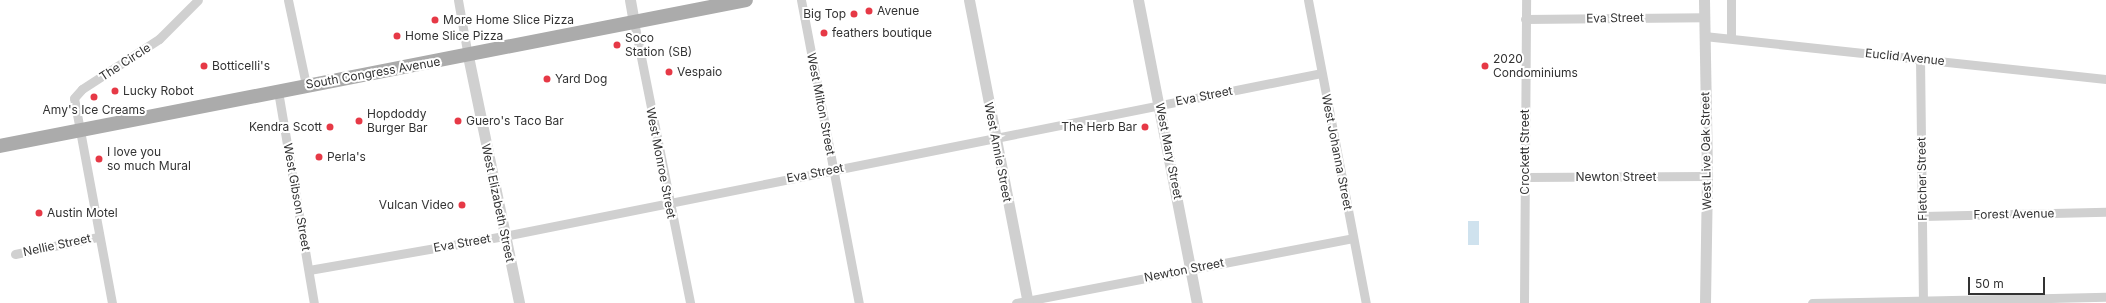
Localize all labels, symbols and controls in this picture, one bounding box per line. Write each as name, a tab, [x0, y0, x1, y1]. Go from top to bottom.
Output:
place label: Avenue	[877, 4, 919, 18]
marker: Avenue	[864, 6, 874, 16]
place label: Big Top	[803, 7, 846, 21]
marker: Big Top	[849, 9, 859, 19]
street label: Eva Street	[1586, 10, 1644, 26]
place label: More Home Slice Pizza	[443, 13, 574, 27]
marker: More Home Slice Pizza	[430, 15, 440, 25]
place label: feathers boutique	[832, 26, 932, 40]
marker: feathers boutique	[819, 28, 829, 38]
place label: Home Slice Pizza	[405, 29, 503, 43]
marker: Home Slice Pizza	[392, 31, 402, 41]
place label: Soco Station (SB)	[625, 31, 692, 59]
street label: The Circle	[97, 40, 153, 84]
marker: Soco Station (SB)	[612, 40, 622, 50]
street label: Euclid Avenue	[1865, 46, 1945, 68]
street label: West Milton Street	[804, 52, 838, 156]
place label: 2020 Condominiums	[1493, 52, 1578, 80]
street label: South Congress Avenue	[305, 54, 441, 92]
place label: Botticelli's	[212, 59, 270, 73]
marker: Botticelli's	[199, 61, 209, 71]
marker: 2020 Condominiums	[1480, 61, 1490, 71]
place label: Vespaio	[677, 65, 722, 79]
marker: Vespaio	[664, 67, 674, 77]
place label: Yard Dog	[555, 72, 607, 86]
marker: Yard Dog	[542, 74, 552, 84]
street label: Eva Street	[1174, 83, 1234, 109]
place label: Lucky Robot	[123, 84, 194, 98]
marker: Lucky Robot	[110, 86, 120, 96]
marker: Amy's Ice Creams	[89, 92, 99, 102]
street label: West Live Oak Street	[1698, 92, 1714, 210]
street label: West Johanna Street	[1319, 93, 1355, 211]
street label: West Annie Street	[981, 101, 1015, 203]
street label: West Mary Street	[1153, 101, 1185, 201]
place label: Amy's Ice Creams	[43, 103, 145, 117]
street label: West Monroe Street	[643, 106, 679, 220]
place label: Hopdoddy Burger Bar	[367, 107, 428, 135]
street label: Crockett Street	[1518, 109, 1532, 195]
place label: Guero's Taco Bar	[466, 114, 564, 128]
marker: Hopdoddy Burger Bar	[354, 116, 364, 126]
marker: Guero's Taco Bar	[453, 116, 463, 126]
place label: Kendra Scott	[249, 120, 322, 134]
place label: The Herb Bar	[1061, 120, 1137, 134]
marker: Kendra Scott	[325, 122, 335, 132]
marker: The Herb Bar	[1140, 122, 1150, 132]
street label: Fletcher Street	[1914, 137, 1930, 221]
street label: West Gibson Street	[280, 142, 314, 252]
street label: West Elizabeth Street	[478, 142, 518, 264]
place label: I love you so much Mural	[107, 145, 191, 173]
place label: Perla's	[327, 150, 366, 164]
marker: Perla's	[314, 152, 324, 162]
marker: I love you so much Mural	[94, 154, 104, 164]
street label: Eva Street	[785, 160, 845, 186]
street label: Newton Street	[1576, 170, 1656, 184]
place label: Vulcan Video	[379, 198, 454, 212]
marker: Vulcan Video	[457, 200, 467, 210]
place label: Austin Motel	[47, 206, 118, 220]
street label: Forest Avenue	[1973, 206, 2055, 222]
marker: Austin Motel	[34, 208, 44, 218]
street label: Nellie Street	[22, 231, 92, 259]
street label: Eva Street	[432, 231, 492, 255]
street label: Newton Street	[1143, 255, 1225, 285]
scale bar	[1970, 269, 2047, 295]
text: 50 m	[1975, 276, 2004, 291]

